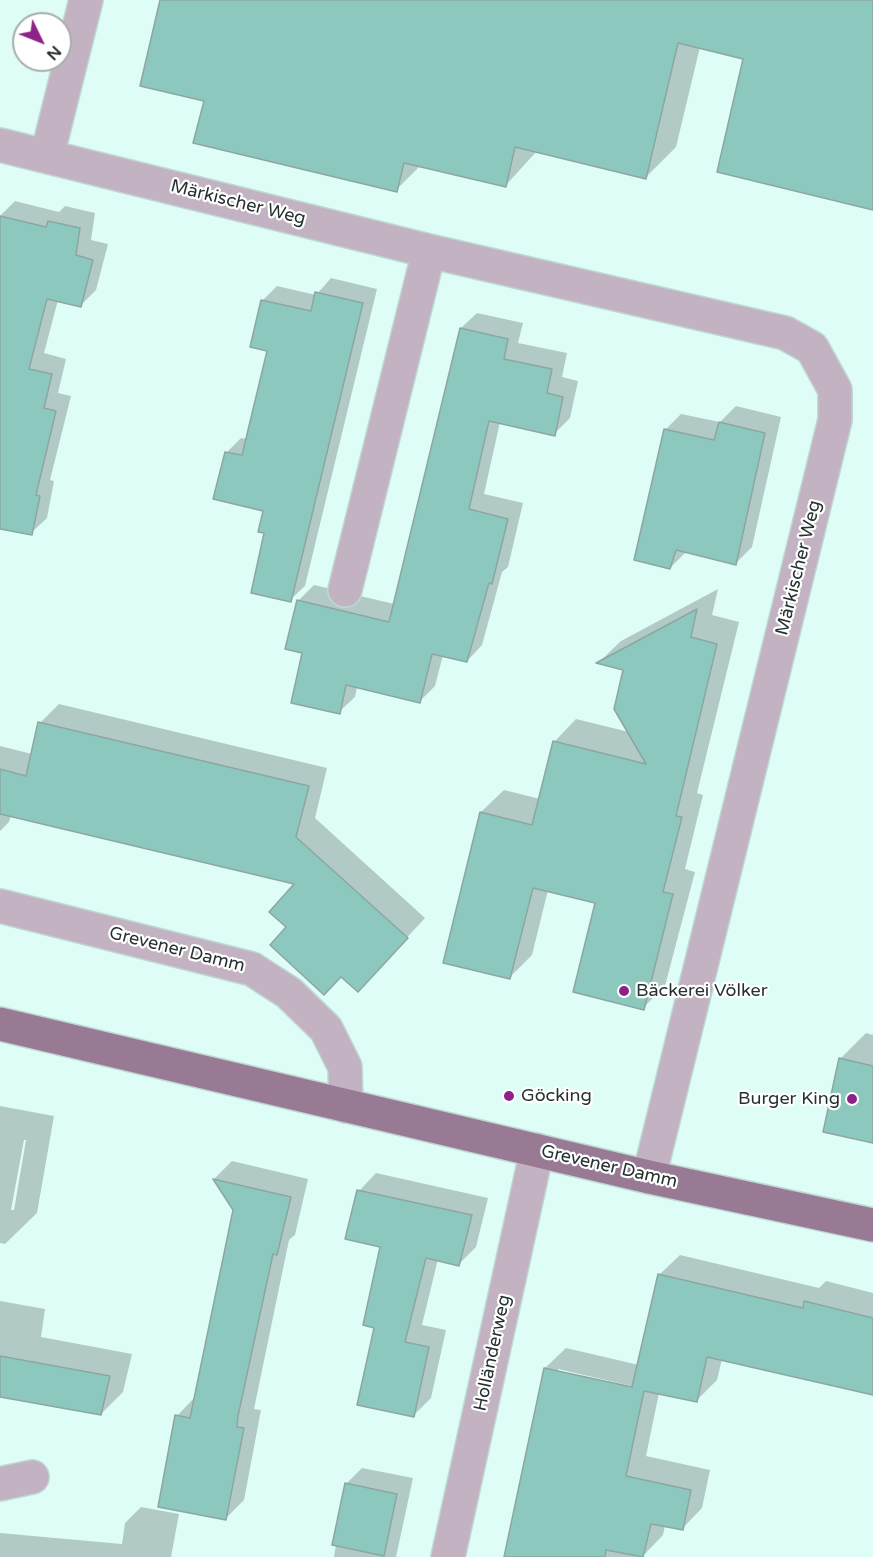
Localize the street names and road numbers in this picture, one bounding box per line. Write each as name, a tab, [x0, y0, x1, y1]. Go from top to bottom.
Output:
street label: Märkischer Weg	[168, 176, 308, 230]
street label: Märkischer Weg	[772, 498, 826, 638]
street label: Grevener Damm	[107, 923, 247, 977]
street label: Grevener Damm	[539, 1141, 679, 1193]
street label: Holländerweg	[470, 1293, 516, 1413]

